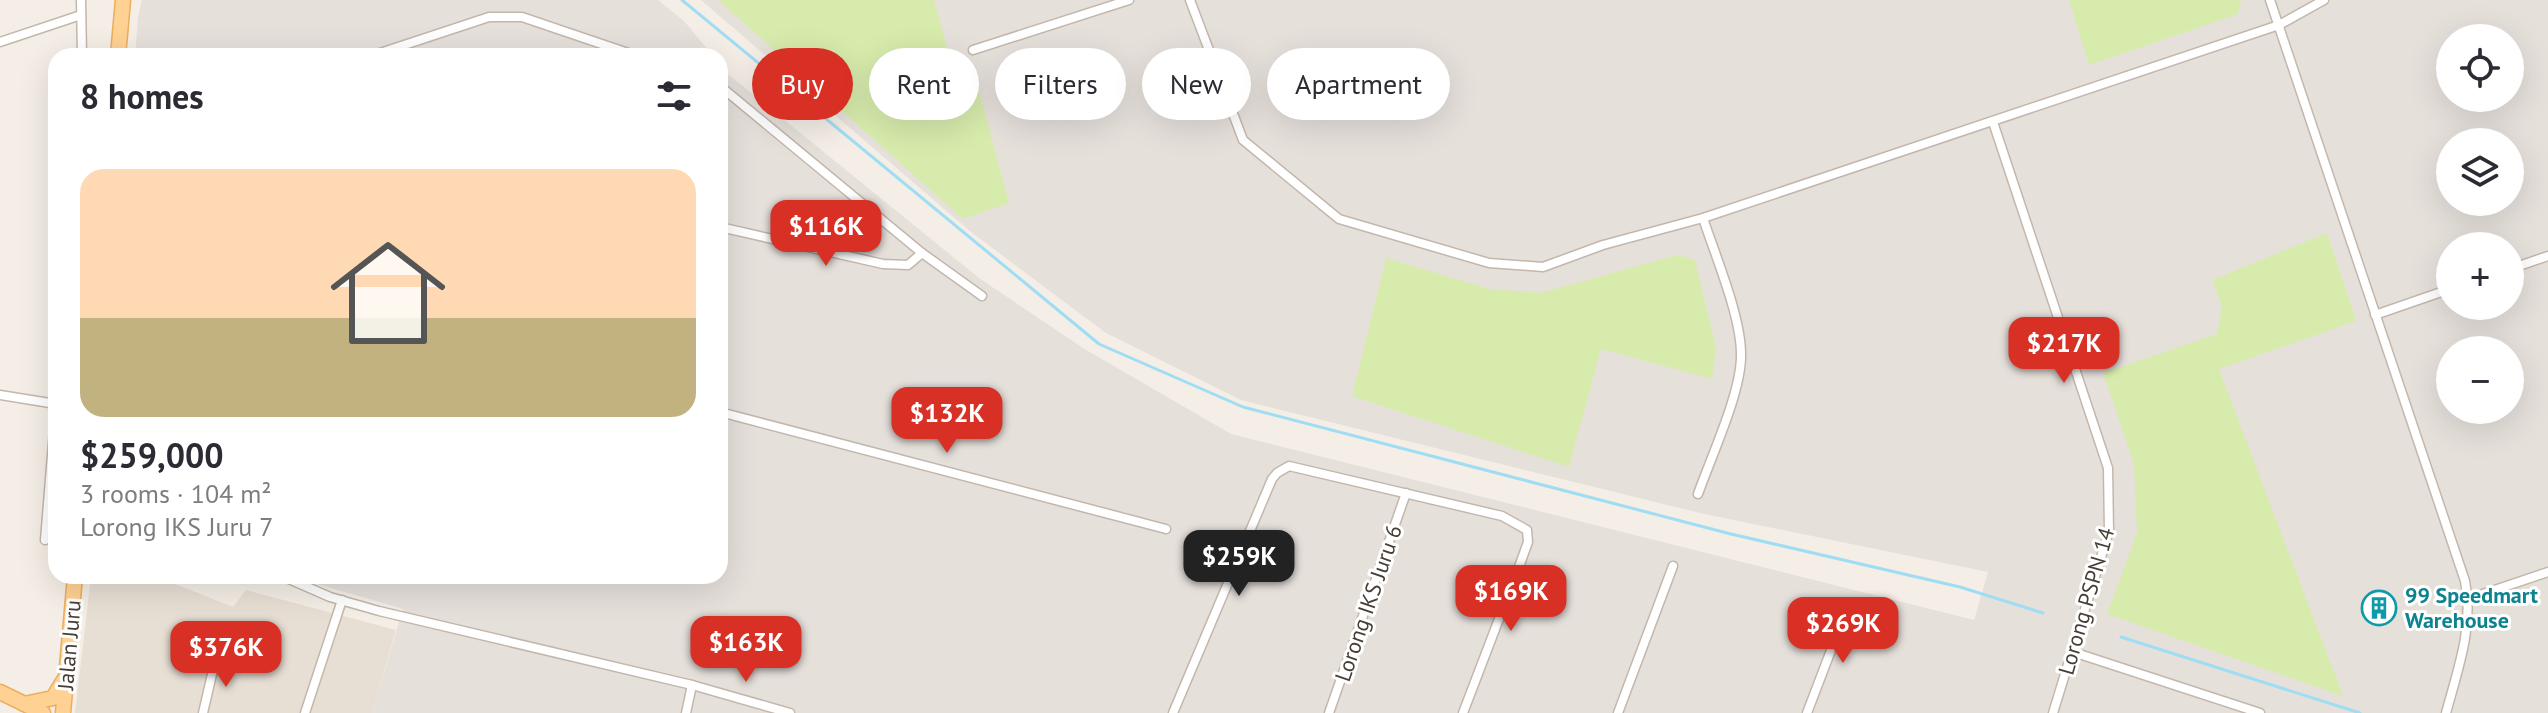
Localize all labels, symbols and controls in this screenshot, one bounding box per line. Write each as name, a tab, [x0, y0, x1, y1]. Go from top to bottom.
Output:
map controls	[2436, 24, 2524, 424]
button: locate	[2436, 24, 2524, 112]
chip: Buy	[752, 48, 853, 120]
chip: Rent	[869, 48, 979, 120]
chip: Filters	[995, 48, 1126, 120]
chip: New	[1142, 48, 1251, 120]
chip: Apartment	[1267, 48, 1450, 120]
text: 8 homes	[80, 74, 204, 118]
icon: filters	[652, 74, 696, 118]
button: layers	[2436, 128, 2524, 216]
pin: $116K	[770, 200, 882, 268]
text: $116K	[788, 209, 864, 242]
icon: home	[316, 221, 460, 365]
button: +	[2436, 232, 2524, 320]
pin: $217K	[2008, 317, 2120, 385]
text: $217K	[2026, 326, 2102, 359]
button: −	[2436, 336, 2524, 424]
pin: $132K	[891, 387, 1003, 455]
text: $132K	[909, 396, 985, 429]
text: $259,000	[80, 433, 224, 477]
text: 3 rooms · 104 m²	[80, 477, 272, 510]
text: Lorong IKS Juru 7	[80, 510, 273, 543]
street label: Lorong IKS Juru 6	[1328, 521, 1408, 685]
street label: Lorong PSPN 14	[2052, 524, 2120, 678]
pin: $259K	[1183, 530, 1295, 598]
text: $259K	[1201, 539, 1277, 572]
pin: $169K	[1455, 565, 1567, 633]
text: $169K	[1473, 574, 1549, 607]
place label: 99 Speedmart Warehouse	[2405, 581, 2538, 634]
building icon: 99 Speedmart Warehouse	[2360, 589, 2398, 627]
pin: $269K	[1787, 597, 1899, 665]
street label: Jalan Juru	[51, 599, 87, 692]
text: $269K	[1805, 606, 1881, 639]
pin: $163K	[690, 616, 802, 684]
pin: $376K	[170, 621, 282, 689]
text: $163K	[708, 625, 784, 658]
text: $376K	[188, 630, 264, 663]

